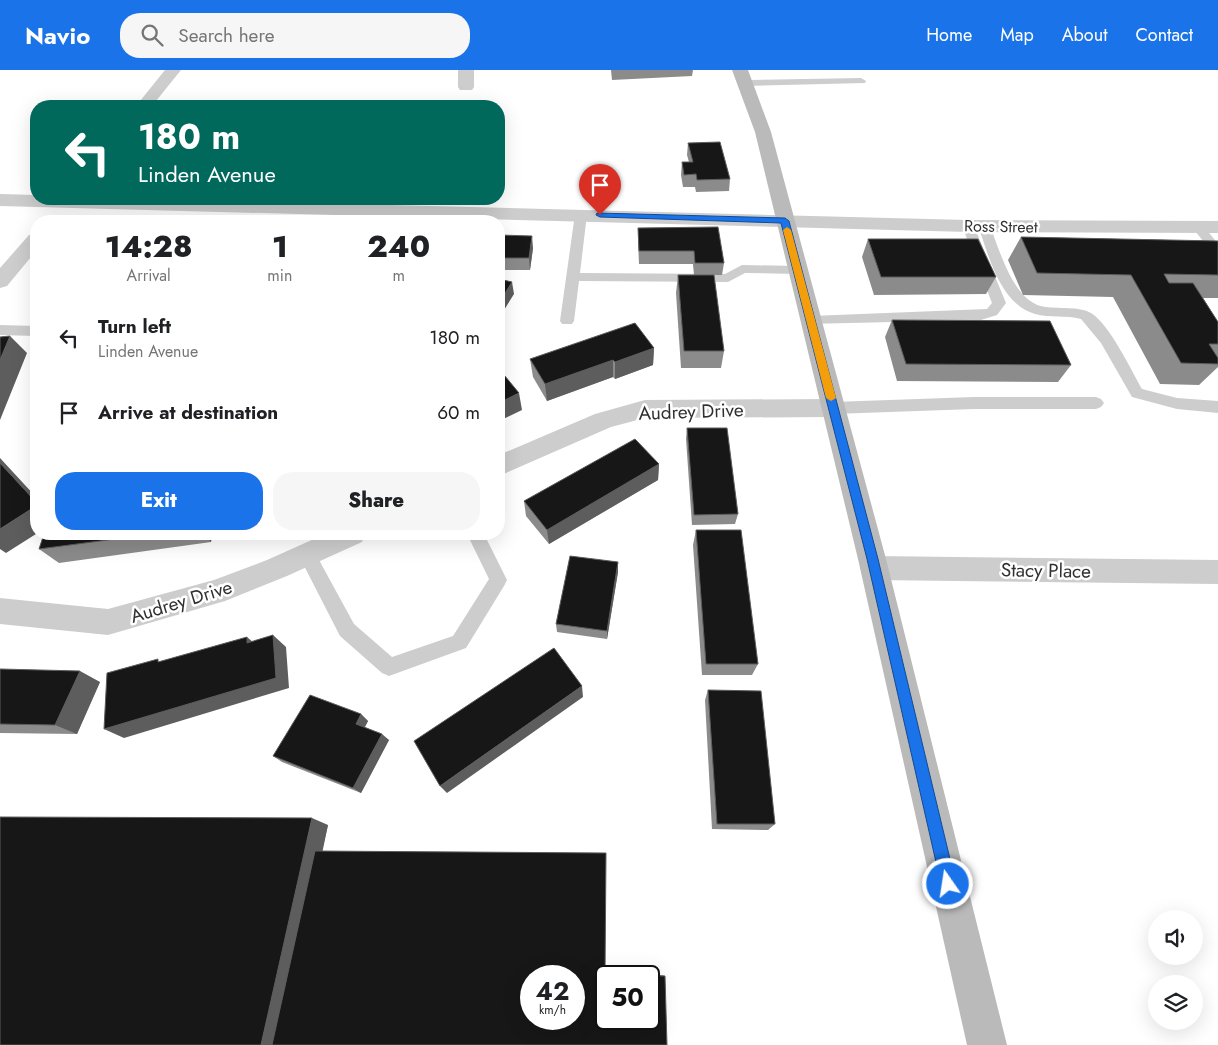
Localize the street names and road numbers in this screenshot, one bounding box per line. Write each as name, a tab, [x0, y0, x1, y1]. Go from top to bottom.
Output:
street label: Ross Street	[964, 214, 1038, 239]
street label: Audrey Drive	[638, 396, 744, 427]
street label: Stacy Place	[1001, 556, 1091, 585]
street label: Audrey Drive	[127, 573, 235, 630]

